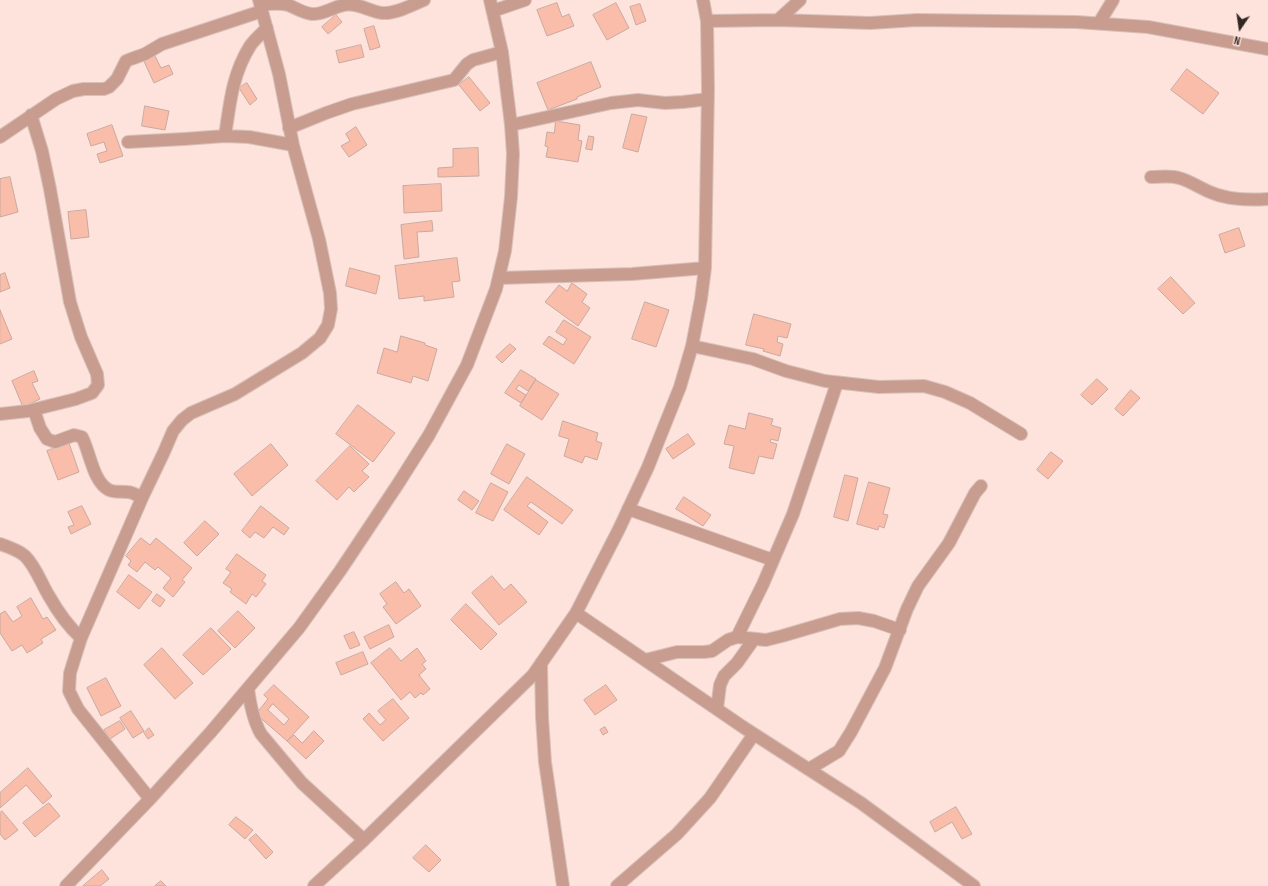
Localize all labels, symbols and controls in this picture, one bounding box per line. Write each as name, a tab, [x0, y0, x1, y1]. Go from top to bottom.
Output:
north arrow	[1220, 8, 1260, 48]
text: N	[1233, 33, 1242, 47]

